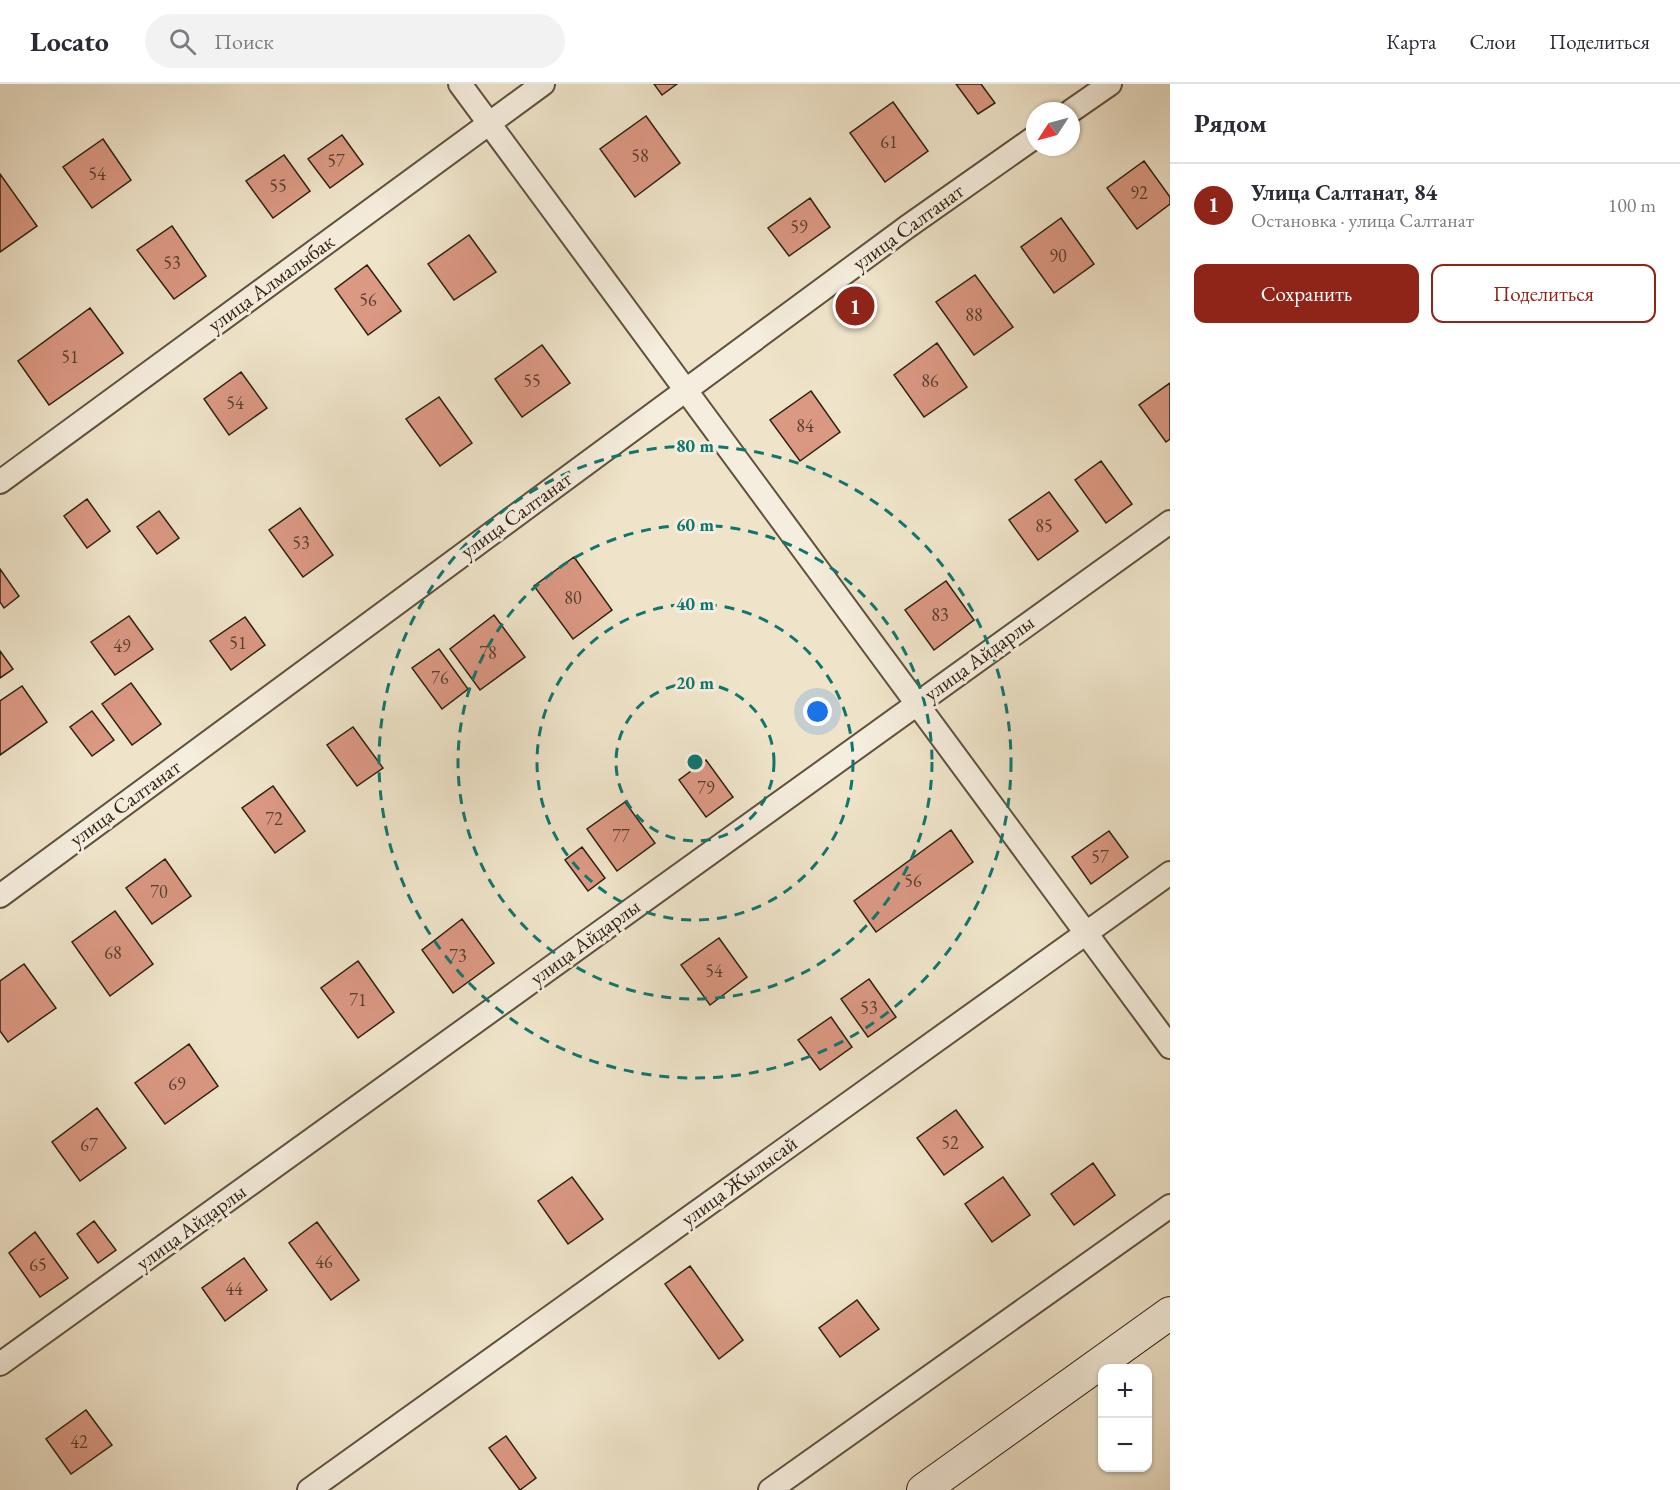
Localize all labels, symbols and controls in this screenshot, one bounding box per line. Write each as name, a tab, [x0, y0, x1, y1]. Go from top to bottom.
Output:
search box	[145, 14, 565, 68]
text: Locato	[30, 23, 109, 59]
icon: search	[166, 25, 199, 58]
text: Поиск	[214, 27, 274, 56]
text: Карта	[1386, 28, 1436, 55]
text: Слои	[1469, 28, 1516, 55]
text: Поделиться	[1549, 28, 1650, 55]
north arrow	[1026, 102, 1080, 156]
text: Рядом	[1194, 106, 1267, 140]
house number: 61	[880, 130, 898, 153]
house number: 58	[631, 144, 649, 167]
house number: 57	[327, 149, 345, 172]
house number: 54	[88, 162, 106, 185]
house number: 55	[269, 174, 287, 197]
street label: улица Салтанат	[847, 177, 969, 276]
text: Улица Салтанат, 84	[1251, 178, 1437, 207]
house number: 92	[1130, 181, 1148, 204]
text: 1	[1208, 192, 1219, 218]
text: 100 m	[1608, 192, 1656, 218]
text: Остановка · улица Салтанат	[1251, 207, 1474, 233]
house number: 59	[790, 215, 808, 238]
street label: улица Алмалыбак	[202, 228, 339, 338]
house number: 90	[1049, 244, 1067, 267]
house number: 53	[163, 251, 181, 274]
button: Сохранить	[1194, 264, 1419, 323]
button: Поделиться	[1431, 264, 1656, 323]
pin: 1	[836, 284, 874, 328]
house number: 56	[359, 288, 377, 311]
house number: 88	[965, 303, 983, 326]
house number: 51	[61, 345, 79, 368]
house number: 55	[523, 369, 541, 392]
house number: 86	[921, 369, 939, 392]
house number: 54	[226, 391, 244, 414]
house number: 84	[796, 414, 814, 437]
text: 80 m	[676, 434, 714, 457]
street label: улица Салтанат	[455, 465, 577, 564]
text: 60 m	[676, 513, 714, 536]
house number: 85	[1035, 514, 1053, 537]
house number: 53	[292, 531, 310, 554]
house number: 80	[564, 586, 582, 609]
text: 40 m	[676, 592, 714, 615]
house number: 83	[931, 603, 949, 626]
street label: улица Айдарлы	[918, 608, 1039, 707]
house number: 51	[229, 631, 247, 654]
house number: 49	[113, 634, 131, 657]
house number: 78	[479, 641, 497, 664]
house number: 76	[431, 666, 449, 689]
text: 20 m	[676, 671, 714, 694]
your location	[803, 697, 832, 726]
centre of rings	[685, 752, 705, 772]
street label: улица Салтанат	[64, 753, 186, 852]
house number: 79	[697, 776, 715, 799]
house number: 72	[265, 807, 283, 830]
house number: 77	[612, 824, 630, 847]
house number: 57	[1091, 845, 1109, 868]
house number: 56	[904, 869, 922, 892]
house number: 70	[150, 880, 168, 903]
street label: улица Айдарлы	[524, 892, 645, 991]
house number: 68	[104, 941, 122, 964]
house number: 73	[449, 944, 467, 967]
house number: 54	[705, 959, 723, 982]
house number: 71	[349, 988, 367, 1011]
house number: 53	[860, 996, 878, 1019]
house number: 69	[168, 1072, 186, 1095]
street label: улица Жылысай	[675, 1129, 802, 1232]
house number: 52	[941, 1131, 959, 1154]
house number: 67	[80, 1133, 98, 1156]
street label: улица Айдарлы	[130, 1177, 251, 1276]
house number: 46	[315, 1250, 333, 1273]
house number: 65	[29, 1253, 47, 1276]
house number: 44	[225, 1277, 243, 1300]
map controls	[1098, 1364, 1152, 1472]
button: +	[1098, 1364, 1152, 1418]
button: −	[1098, 1418, 1152, 1472]
house number: 42	[70, 1430, 88, 1453]

